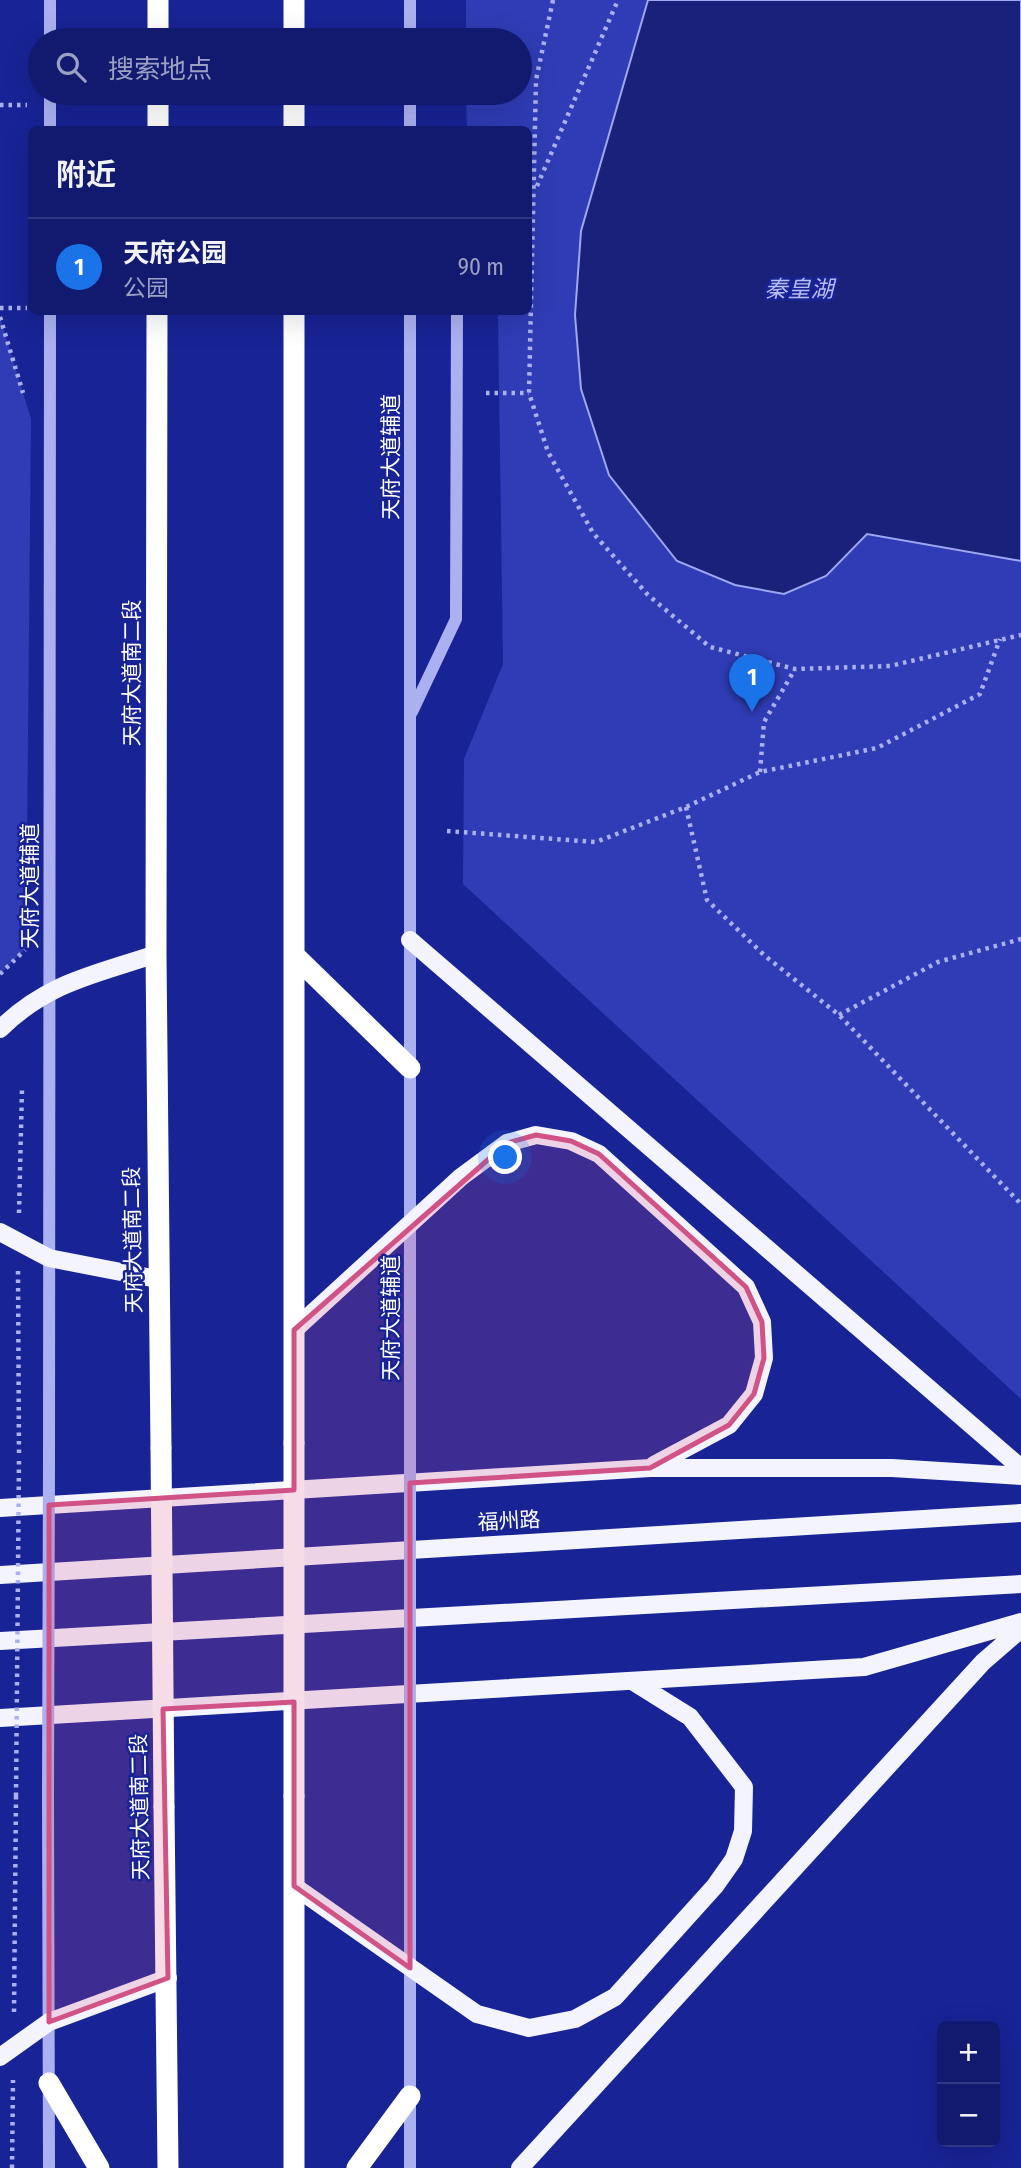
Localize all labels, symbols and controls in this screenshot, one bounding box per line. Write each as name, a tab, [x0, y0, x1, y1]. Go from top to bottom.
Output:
search box	[28, 28, 532, 105]
icon: search	[52, 48, 90, 86]
text: 搜索地点	[108, 54, 212, 85]
text: 附近	[56, 157, 116, 193]
text: 天府公园	[123, 238, 227, 269]
text: 1	[74, 253, 84, 281]
text: 90 m	[458, 253, 504, 281]
text: 公园	[123, 274, 169, 302]
water label: 秦皇湖	[765, 275, 837, 303]
street label: 天府大道辅道	[378, 394, 404, 520]
street label: 天府大道南二段	[119, 600, 145, 747]
pin: 1	[729, 654, 775, 712]
street label: 天府大道辅道	[17, 823, 43, 949]
your location	[488, 1140, 522, 1174]
street label: 天府大道南二段	[119, 1166, 147, 1314]
street label: 天府大道辅道	[378, 1255, 404, 1381]
street label: 福州路	[477, 1506, 541, 1536]
street label: 天府大道南二段	[126, 1733, 154, 1881]
map controls	[937, 2021, 1000, 2147]
button: +	[937, 2021, 1000, 2084]
button: −	[937, 2084, 1000, 2147]

